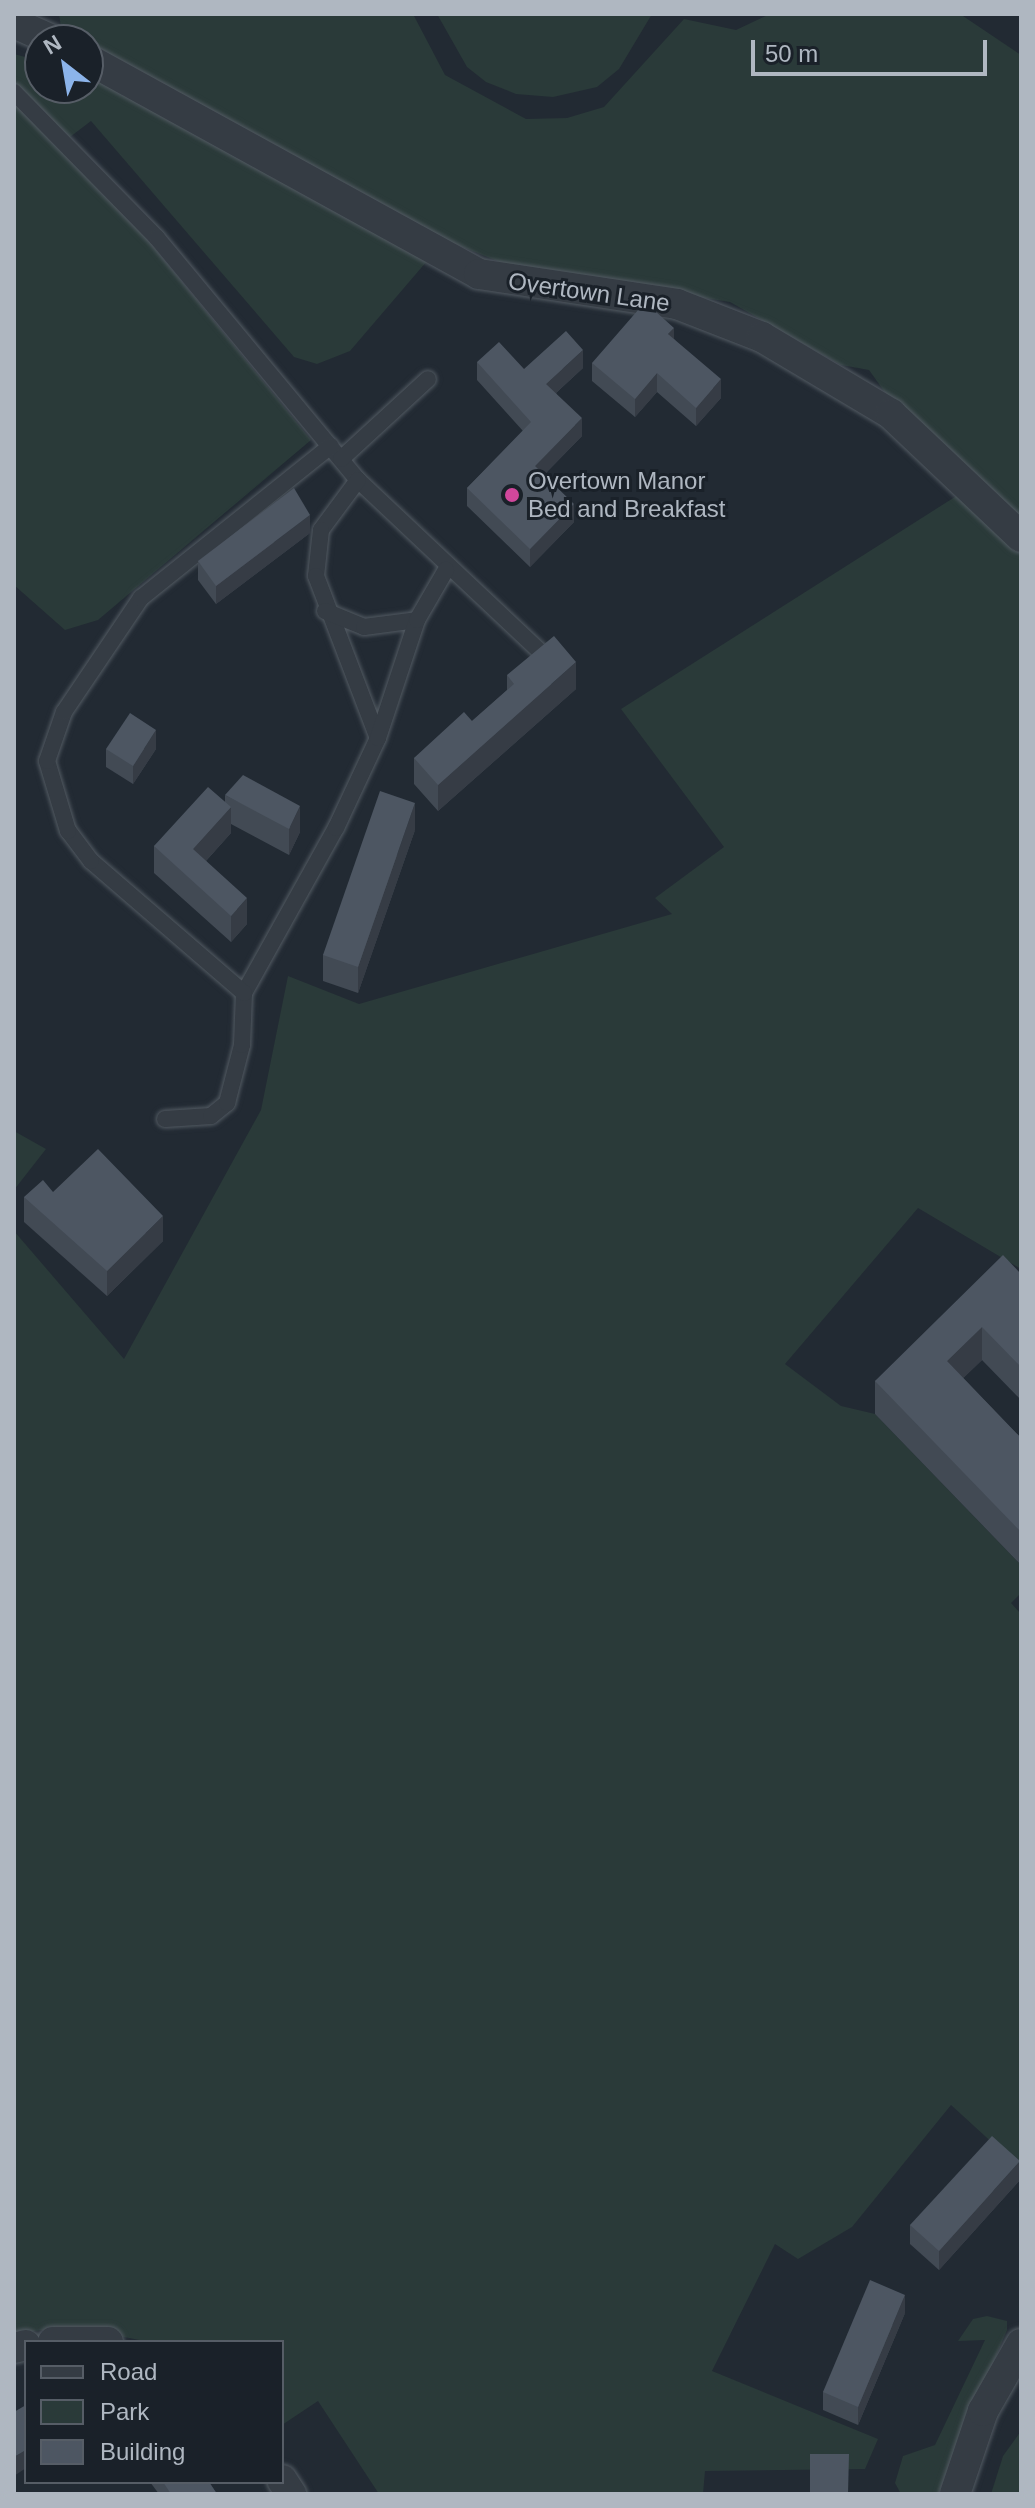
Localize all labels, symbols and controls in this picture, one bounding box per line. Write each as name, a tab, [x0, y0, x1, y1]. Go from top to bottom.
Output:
north arrow	[24, 24, 104, 104]
scale bar	[755, 24, 991, 74]
text: N	[39, 30, 66, 60]
text: 50 m	[765, 40, 818, 67]
street label: Overtown Lane	[506, 266, 672, 318]
place label: Overtown Manor Bed and Breakfast	[528, 467, 725, 523]
marker: Overtown Manor Bed and Breakfast	[503, 486, 521, 504]
legend	[24, 2340, 284, 2484]
text: Road	[100, 2358, 157, 2385]
text: Park	[100, 2398, 149, 2425]
text: Building	[100, 2438, 185, 2465]

